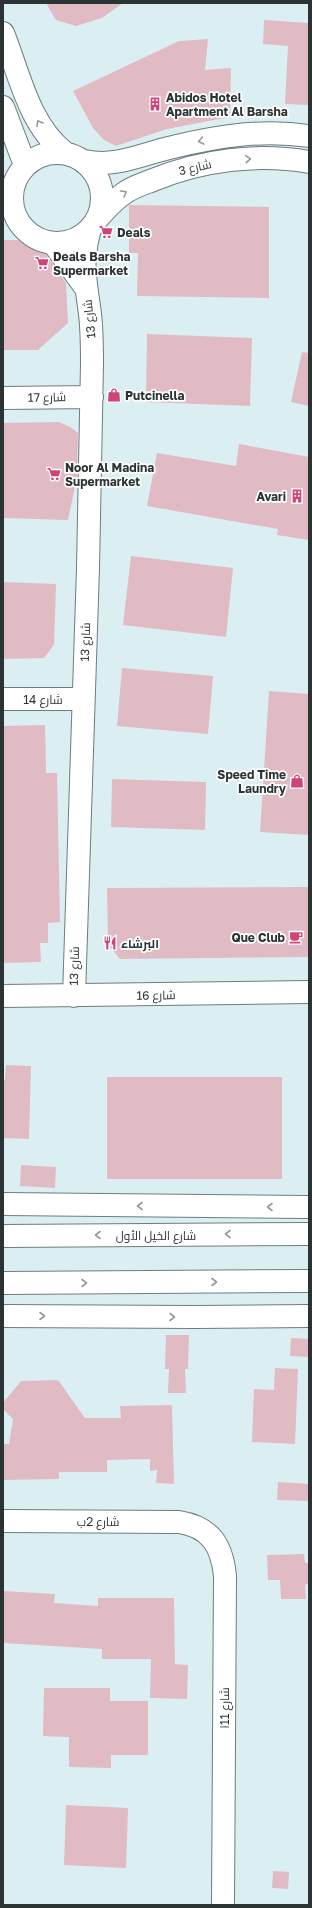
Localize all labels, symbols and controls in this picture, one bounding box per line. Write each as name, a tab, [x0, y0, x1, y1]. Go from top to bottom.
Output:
place label: Abidos Hotel Apartment Al Barsha	[166, 90, 288, 119]
building icon: Abidos Hotel Apartment Al Barsha	[147, 96, 163, 112]
one-way arrow	[36, 120, 43, 127]
one-way arrow	[198, 136, 204, 144]
one-way arrow	[245, 154, 251, 163]
street label: شارع 3	[177, 156, 213, 179]
one-way arrow	[120, 191, 127, 198]
supermarket icon: Deals	[98, 224, 114, 240]
place label: Deals	[117, 225, 151, 240]
place label: Deals Barsha Supermarket	[53, 249, 130, 278]
supermarket icon: Deals Barsha Supermarket	[34, 255, 50, 271]
street label: شارع 13	[79, 299, 99, 339]
shop icon: Putcinella	[106, 387, 122, 403]
place label: Putcinella	[125, 388, 185, 403]
street label: شارع 17	[28, 389, 66, 406]
place label: Noor Al Madina Supermarket	[65, 460, 154, 489]
supermarket icon: Noor Al Madina Supermarket	[46, 466, 62, 482]
building icon: Avari	[289, 488, 305, 504]
place label: Avari	[256, 489, 286, 504]
street label: شارع 13	[77, 622, 94, 662]
street label: شارع 14	[23, 692, 63, 708]
place label: Speed Time Laundry	[217, 767, 287, 796]
shop icon: Speed Time Laundry	[289, 773, 305, 789]
cafe icon: Que Club	[288, 929, 304, 945]
place label: Que Club	[231, 930, 286, 945]
restaurant icon: البرشاء	[102, 935, 118, 951]
place label: البرشاء	[121, 936, 159, 952]
street label: شارع 13	[66, 946, 83, 986]
street label: شارع 16	[136, 987, 176, 1004]
one-way arrow	[137, 1202, 143, 1210]
one-way arrow	[267, 1203, 273, 1211]
street label: شارع الخيل الأول	[116, 1228, 196, 1244]
one-way arrow	[225, 1230, 231, 1239]
one-way arrow	[95, 1231, 101, 1239]
one-way arrow	[211, 1278, 217, 1286]
one-way arrow	[81, 1279, 87, 1287]
one-way arrow	[39, 1312, 45, 1320]
one-way arrow	[169, 1313, 175, 1321]
street label: شارع 2ب	[77, 1514, 119, 1530]
street label: شارع 11ا	[217, 1687, 233, 1729]

